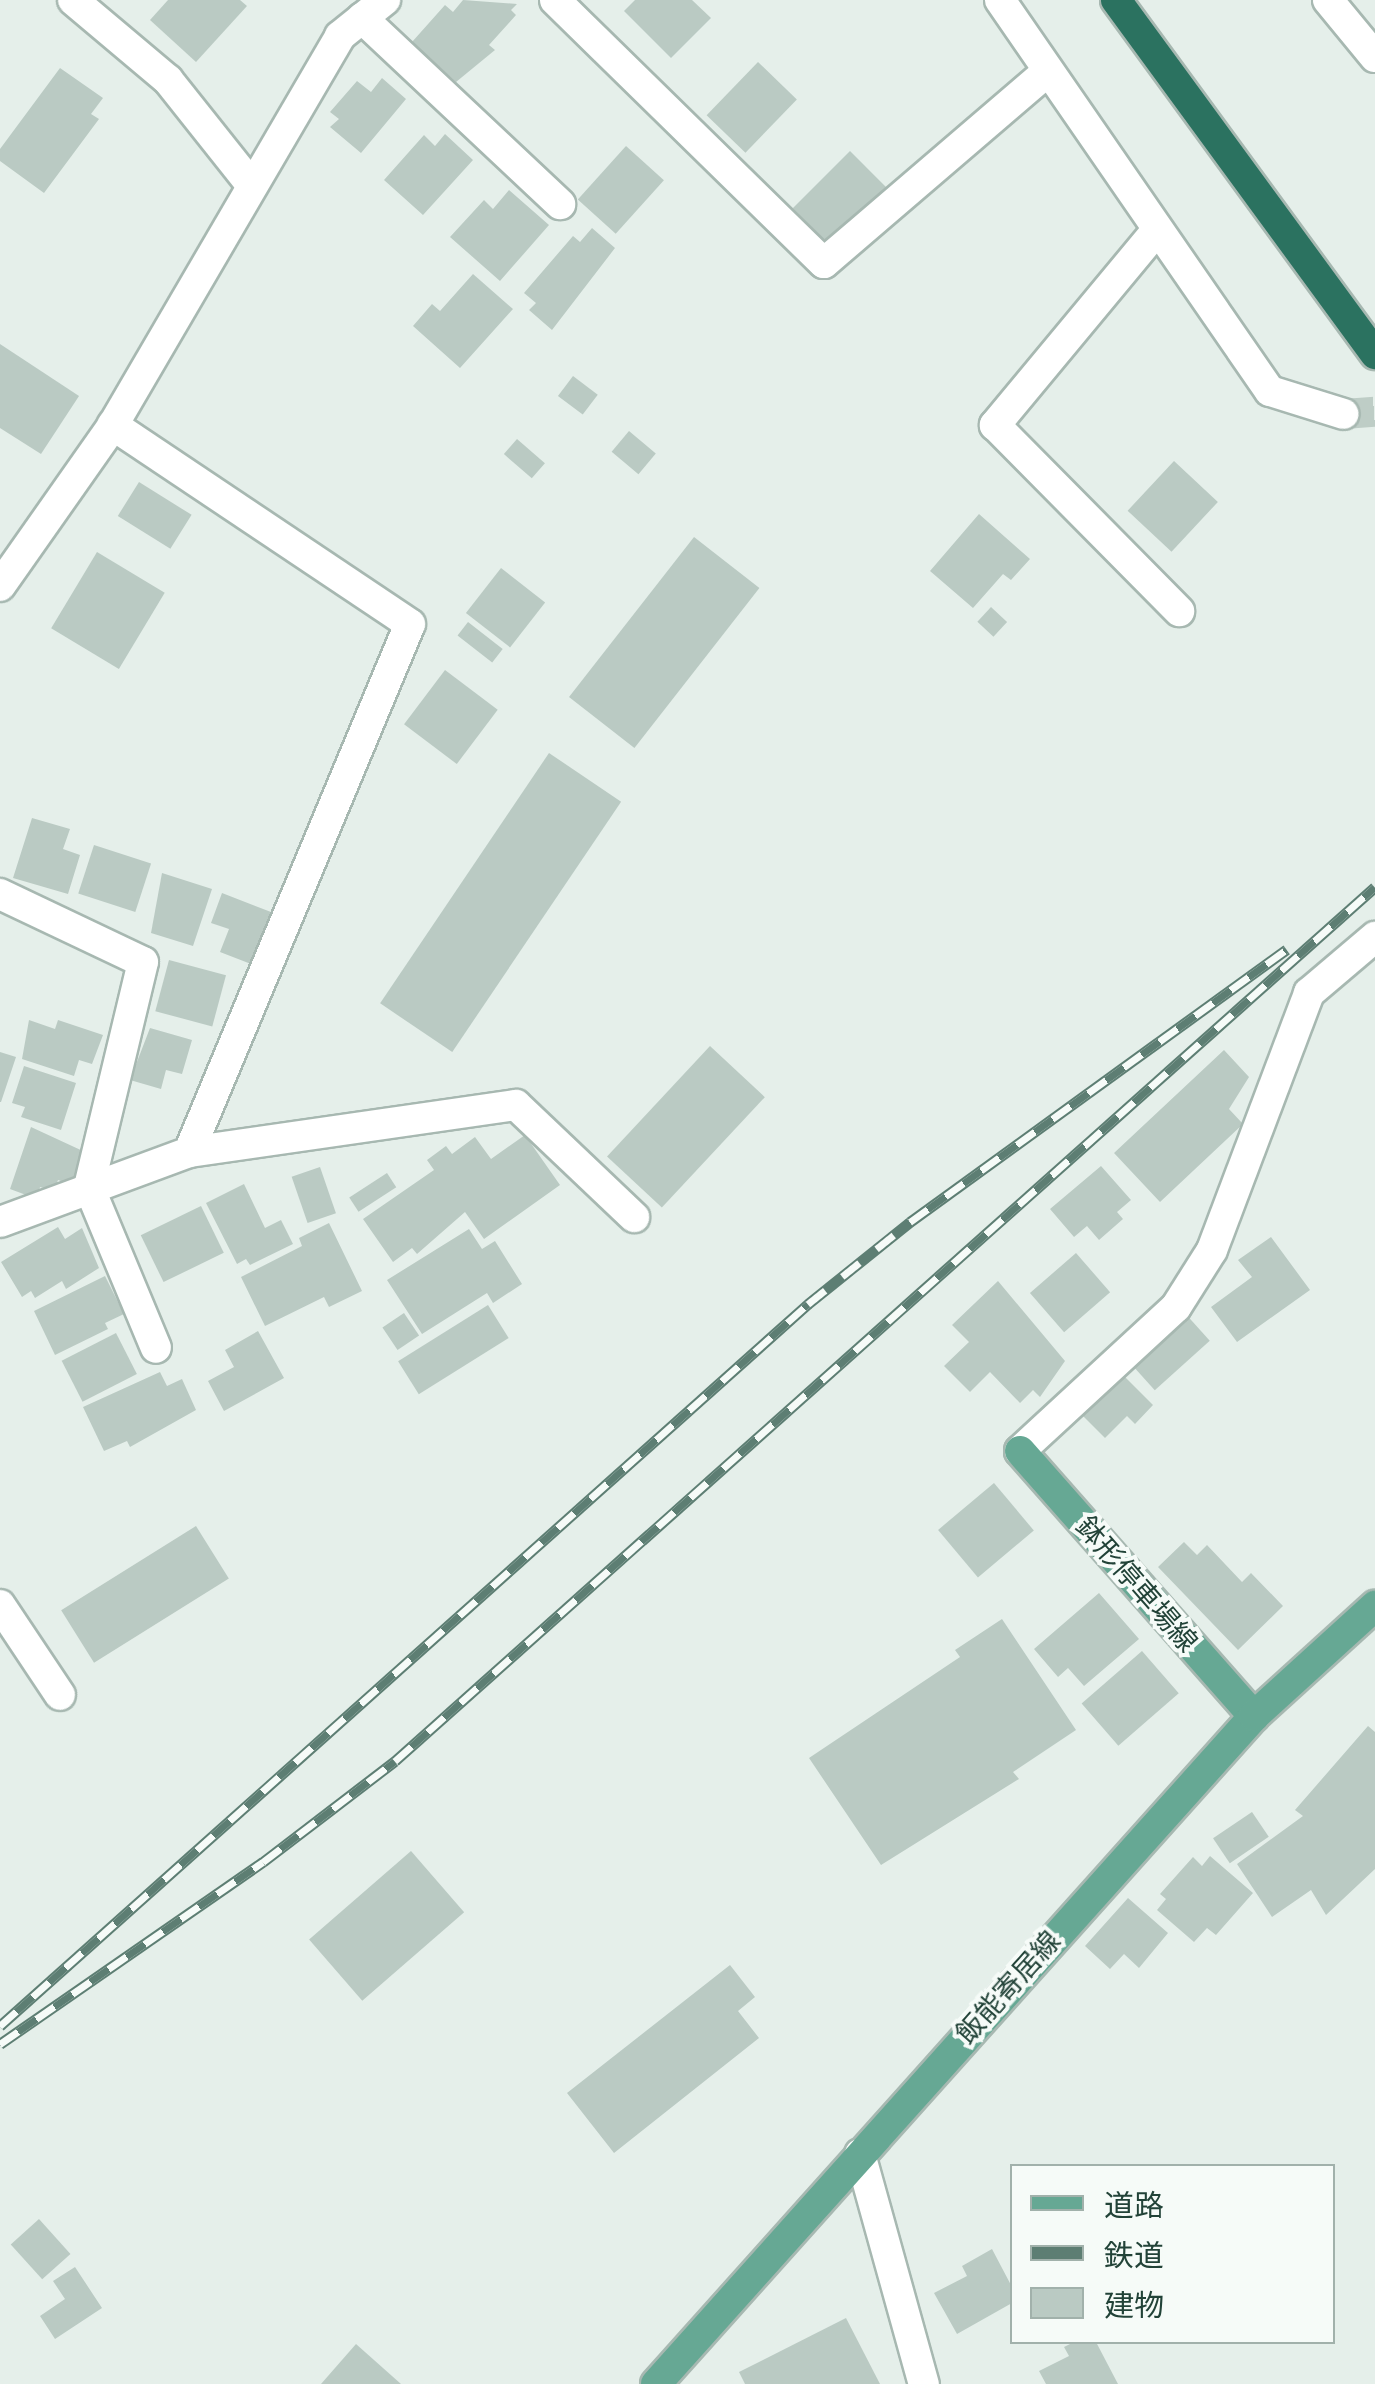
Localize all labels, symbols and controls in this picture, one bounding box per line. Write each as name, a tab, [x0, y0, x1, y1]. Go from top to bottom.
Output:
street label: 鉢形停車場線	[1069, 1510, 1205, 1658]
street label: 飯能寄居線	[949, 1924, 1067, 2050]
legend	[1010, 2164, 1335, 2344]
text: 道路	[1104, 2186, 1164, 2225]
text: 鉄道	[1104, 2236, 1164, 2275]
text: 建物	[1104, 2286, 1164, 2325]

